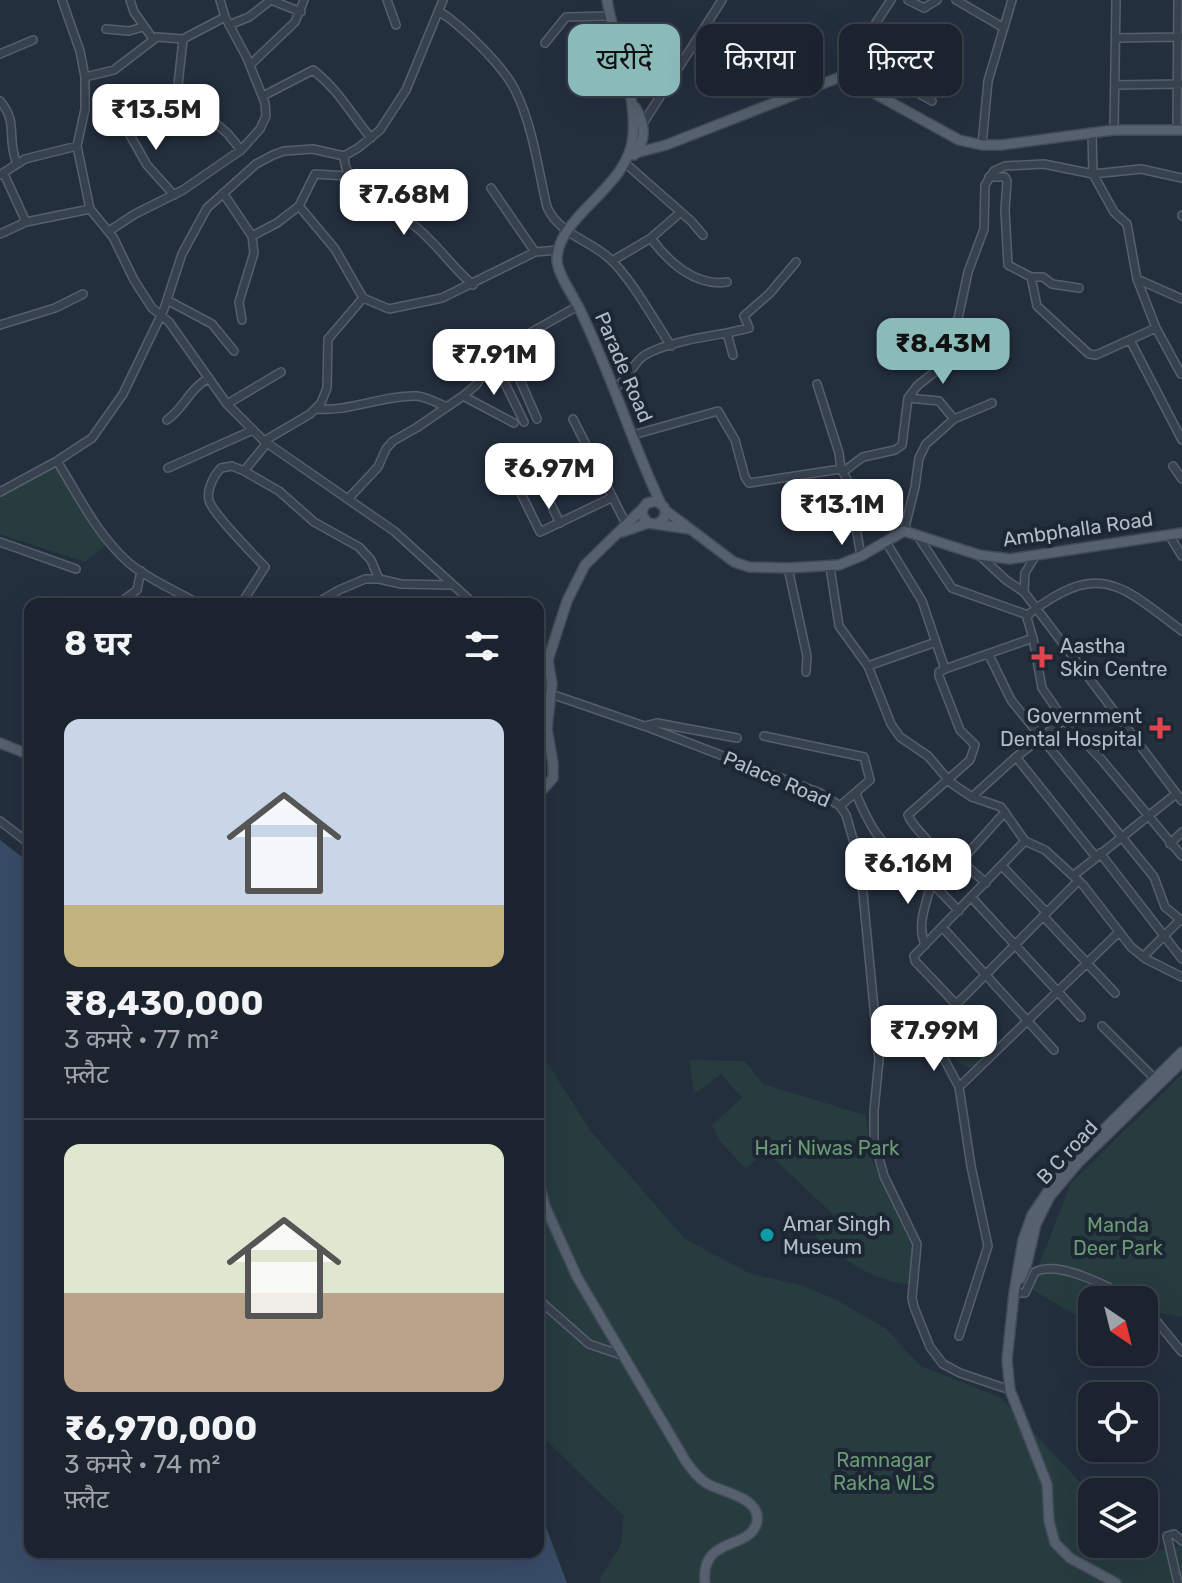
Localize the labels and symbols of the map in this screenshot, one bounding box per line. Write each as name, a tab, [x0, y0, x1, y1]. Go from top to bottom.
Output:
pin: ₹13.5M	[91, 84, 221, 152]
pin: ₹7.68M	[339, 169, 469, 237]
street label: Parade Road	[590, 308, 658, 426]
pin: ₹8.43M	[878, 318, 1008, 386]
pin: ₹7.91M	[429, 329, 559, 397]
pin: ₹6.97M	[484, 443, 614, 511]
pin: ₹13.1M	[777, 479, 907, 547]
street label: Ambphalla Road	[1001, 507, 1155, 551]
place label: Aastha Skin Centre	[1060, 634, 1168, 681]
marker: Aastha Skin Centre	[1031, 646, 1053, 668]
place label: Government Dental Hospital	[1000, 704, 1142, 751]
marker: Government Dental Hospital	[1149, 717, 1171, 739]
street label: Palace Road	[720, 746, 834, 812]
pin: ₹6.16M	[843, 838, 973, 906]
pin: ₹7.99M	[869, 1005, 999, 1073]
street label: B C road	[1032, 1115, 1102, 1189]
park label: Hari Niwas Park	[755, 1136, 900, 1160]
place label: Amar Singh Museum	[783, 1212, 891, 1259]
park label: Manda Deer Park	[1073, 1213, 1164, 1260]
marker: Amar Singh Museum	[758, 1226, 776, 1244]
north arrow	[1078, 1286, 1158, 1366]
park label: Ramnagar Rakha WLS	[833, 1448, 935, 1495]

